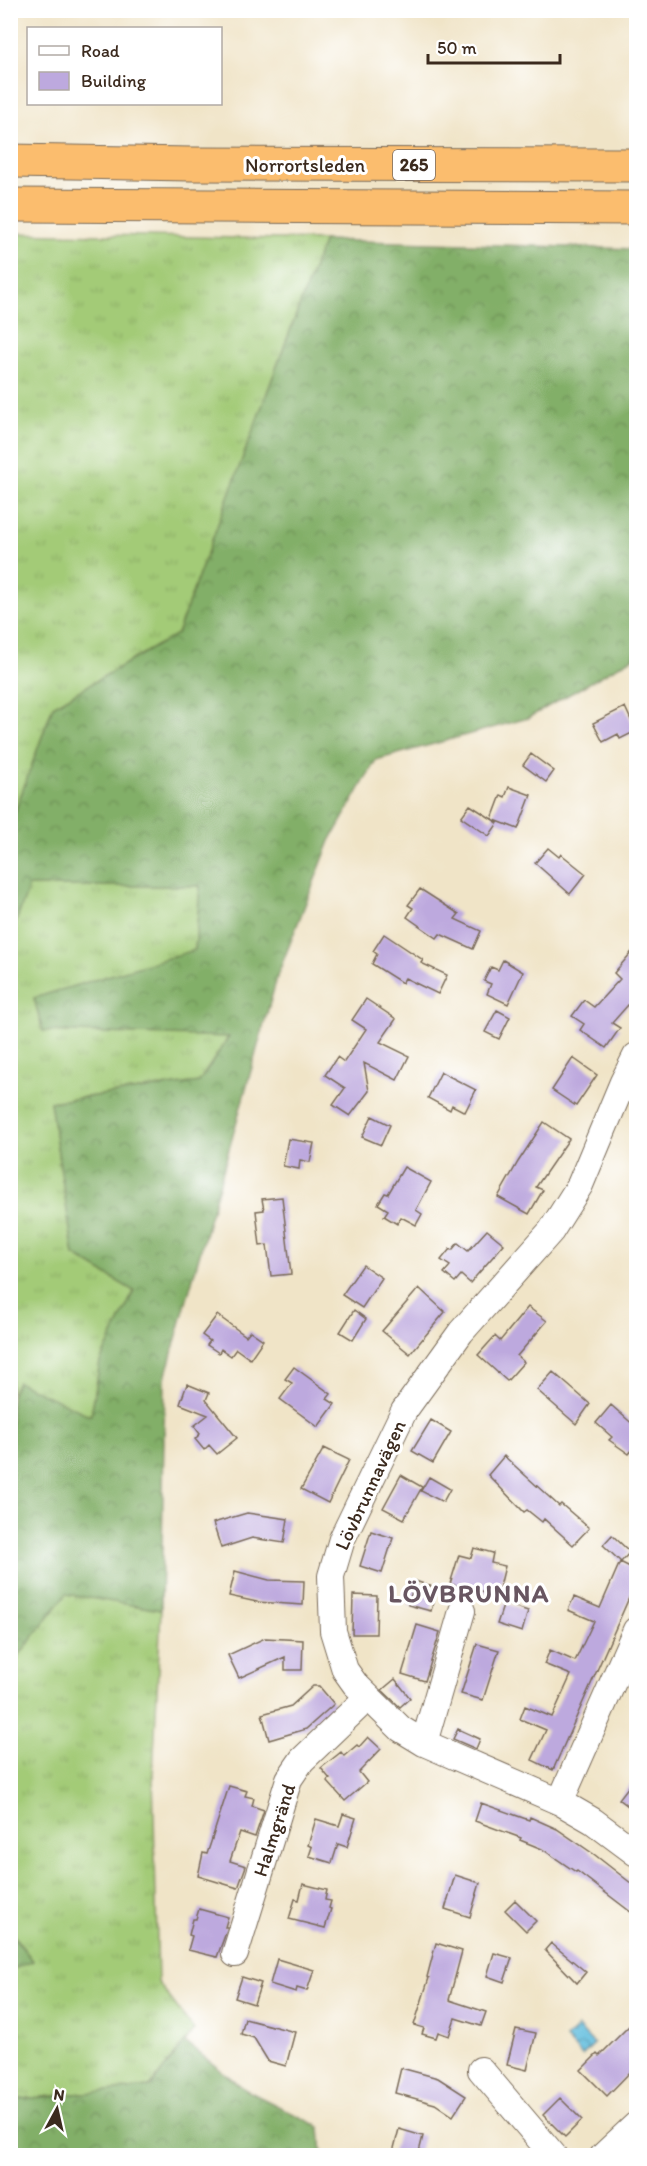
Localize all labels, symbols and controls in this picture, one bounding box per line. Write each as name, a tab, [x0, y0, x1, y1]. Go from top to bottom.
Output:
legend	[27, 27, 222, 105]
scale bar	[428, 27, 560, 65]
text: 50 m	[437, 37, 477, 59]
text: Road	[81, 40, 120, 62]
text: Building	[81, 70, 147, 92]
road number: 265	[393, 150, 435, 180]
street label: Norrortsleden	[245, 153, 365, 177]
street label: Lövbrunnavägen	[329, 1416, 411, 1554]
district label: LÖVBRUNNA	[388, 1577, 550, 1609]
street label: Halmgränd	[248, 1780, 300, 1879]
north arrow	[27, 2079, 87, 2139]
text: N	[52, 2084, 66, 2105]

